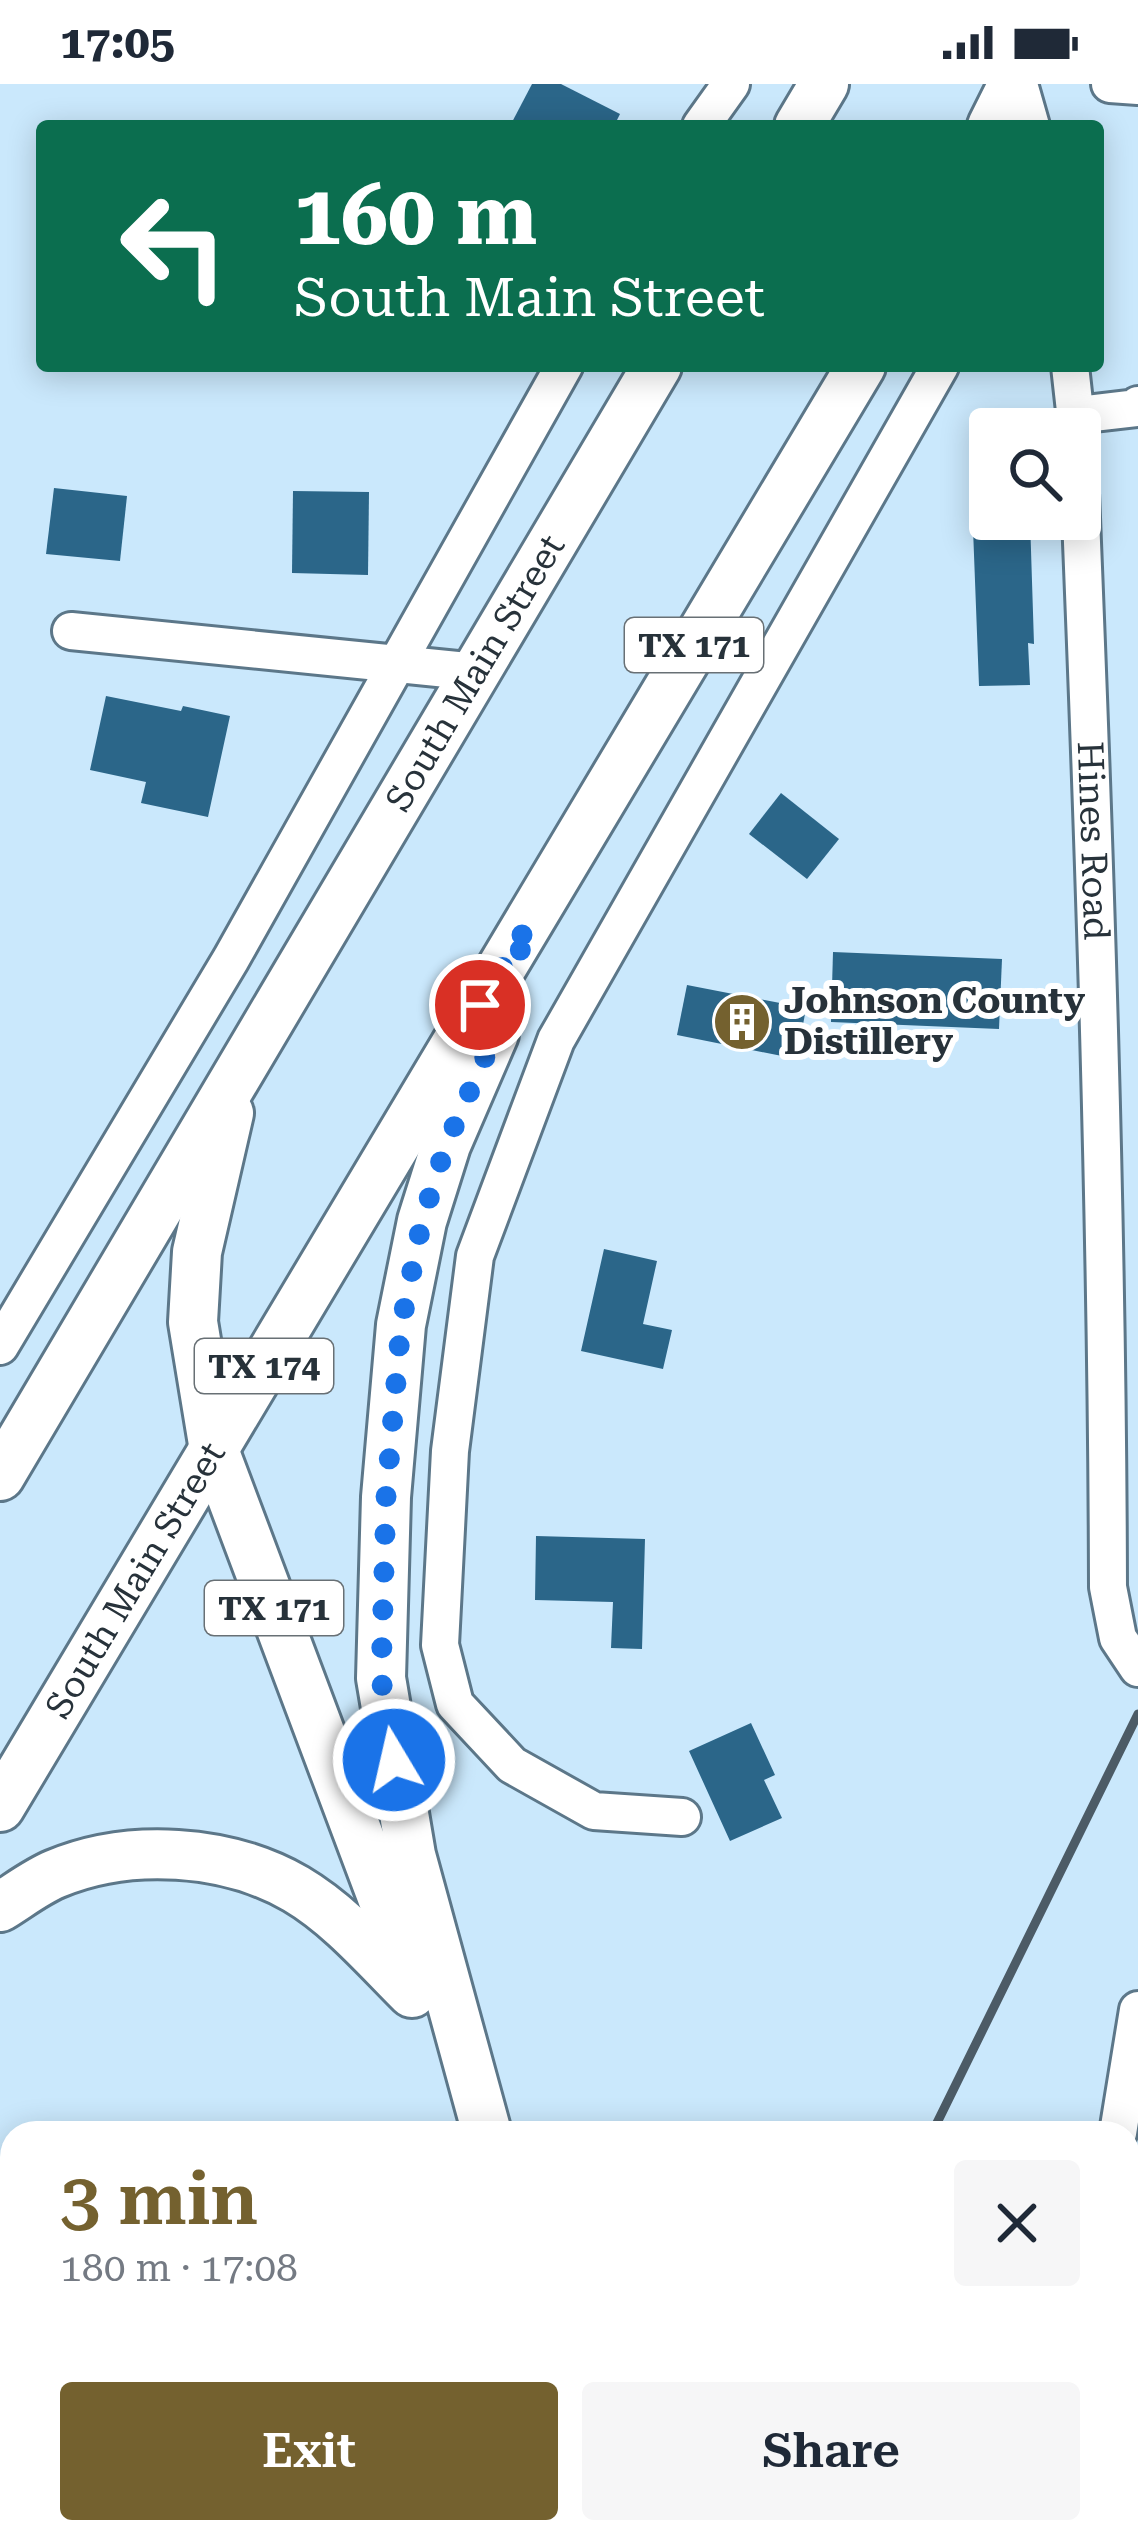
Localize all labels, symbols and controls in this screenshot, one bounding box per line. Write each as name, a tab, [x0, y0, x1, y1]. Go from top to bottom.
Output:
text: 17:05	[60, 16, 175, 69]
text: 160 m	[294, 166, 537, 264]
icon: left	[96, 168, 252, 324]
text: South Main Street	[294, 266, 765, 329]
map controls	[969, 408, 1101, 540]
button: search	[969, 408, 1101, 540]
street label: South Main Street	[377, 527, 573, 819]
road number: TX 171	[625, 618, 763, 672]
street label: Hines Road	[1069, 740, 1117, 941]
pin	[429, 954, 531, 1056]
icon: arrive	[447, 972, 513, 1038]
place label: Johnson County Distillery	[784, 980, 1085, 1063]
building icon: Johnson County Distillery	[711, 991, 773, 1053]
road number: TX 174	[195, 1339, 333, 1393]
street label: South Main Street	[37, 1435, 234, 1726]
road number: TX 171	[205, 1581, 343, 1635]
position arrow	[331, 1697, 457, 1823]
text: 3 min	[60, 2157, 258, 2242]
button: close	[954, 2160, 1080, 2286]
text: 180 m · 17:08	[60, 2245, 298, 2291]
button: Exit	[60, 2382, 558, 2520]
button: Share	[582, 2382, 1080, 2520]

